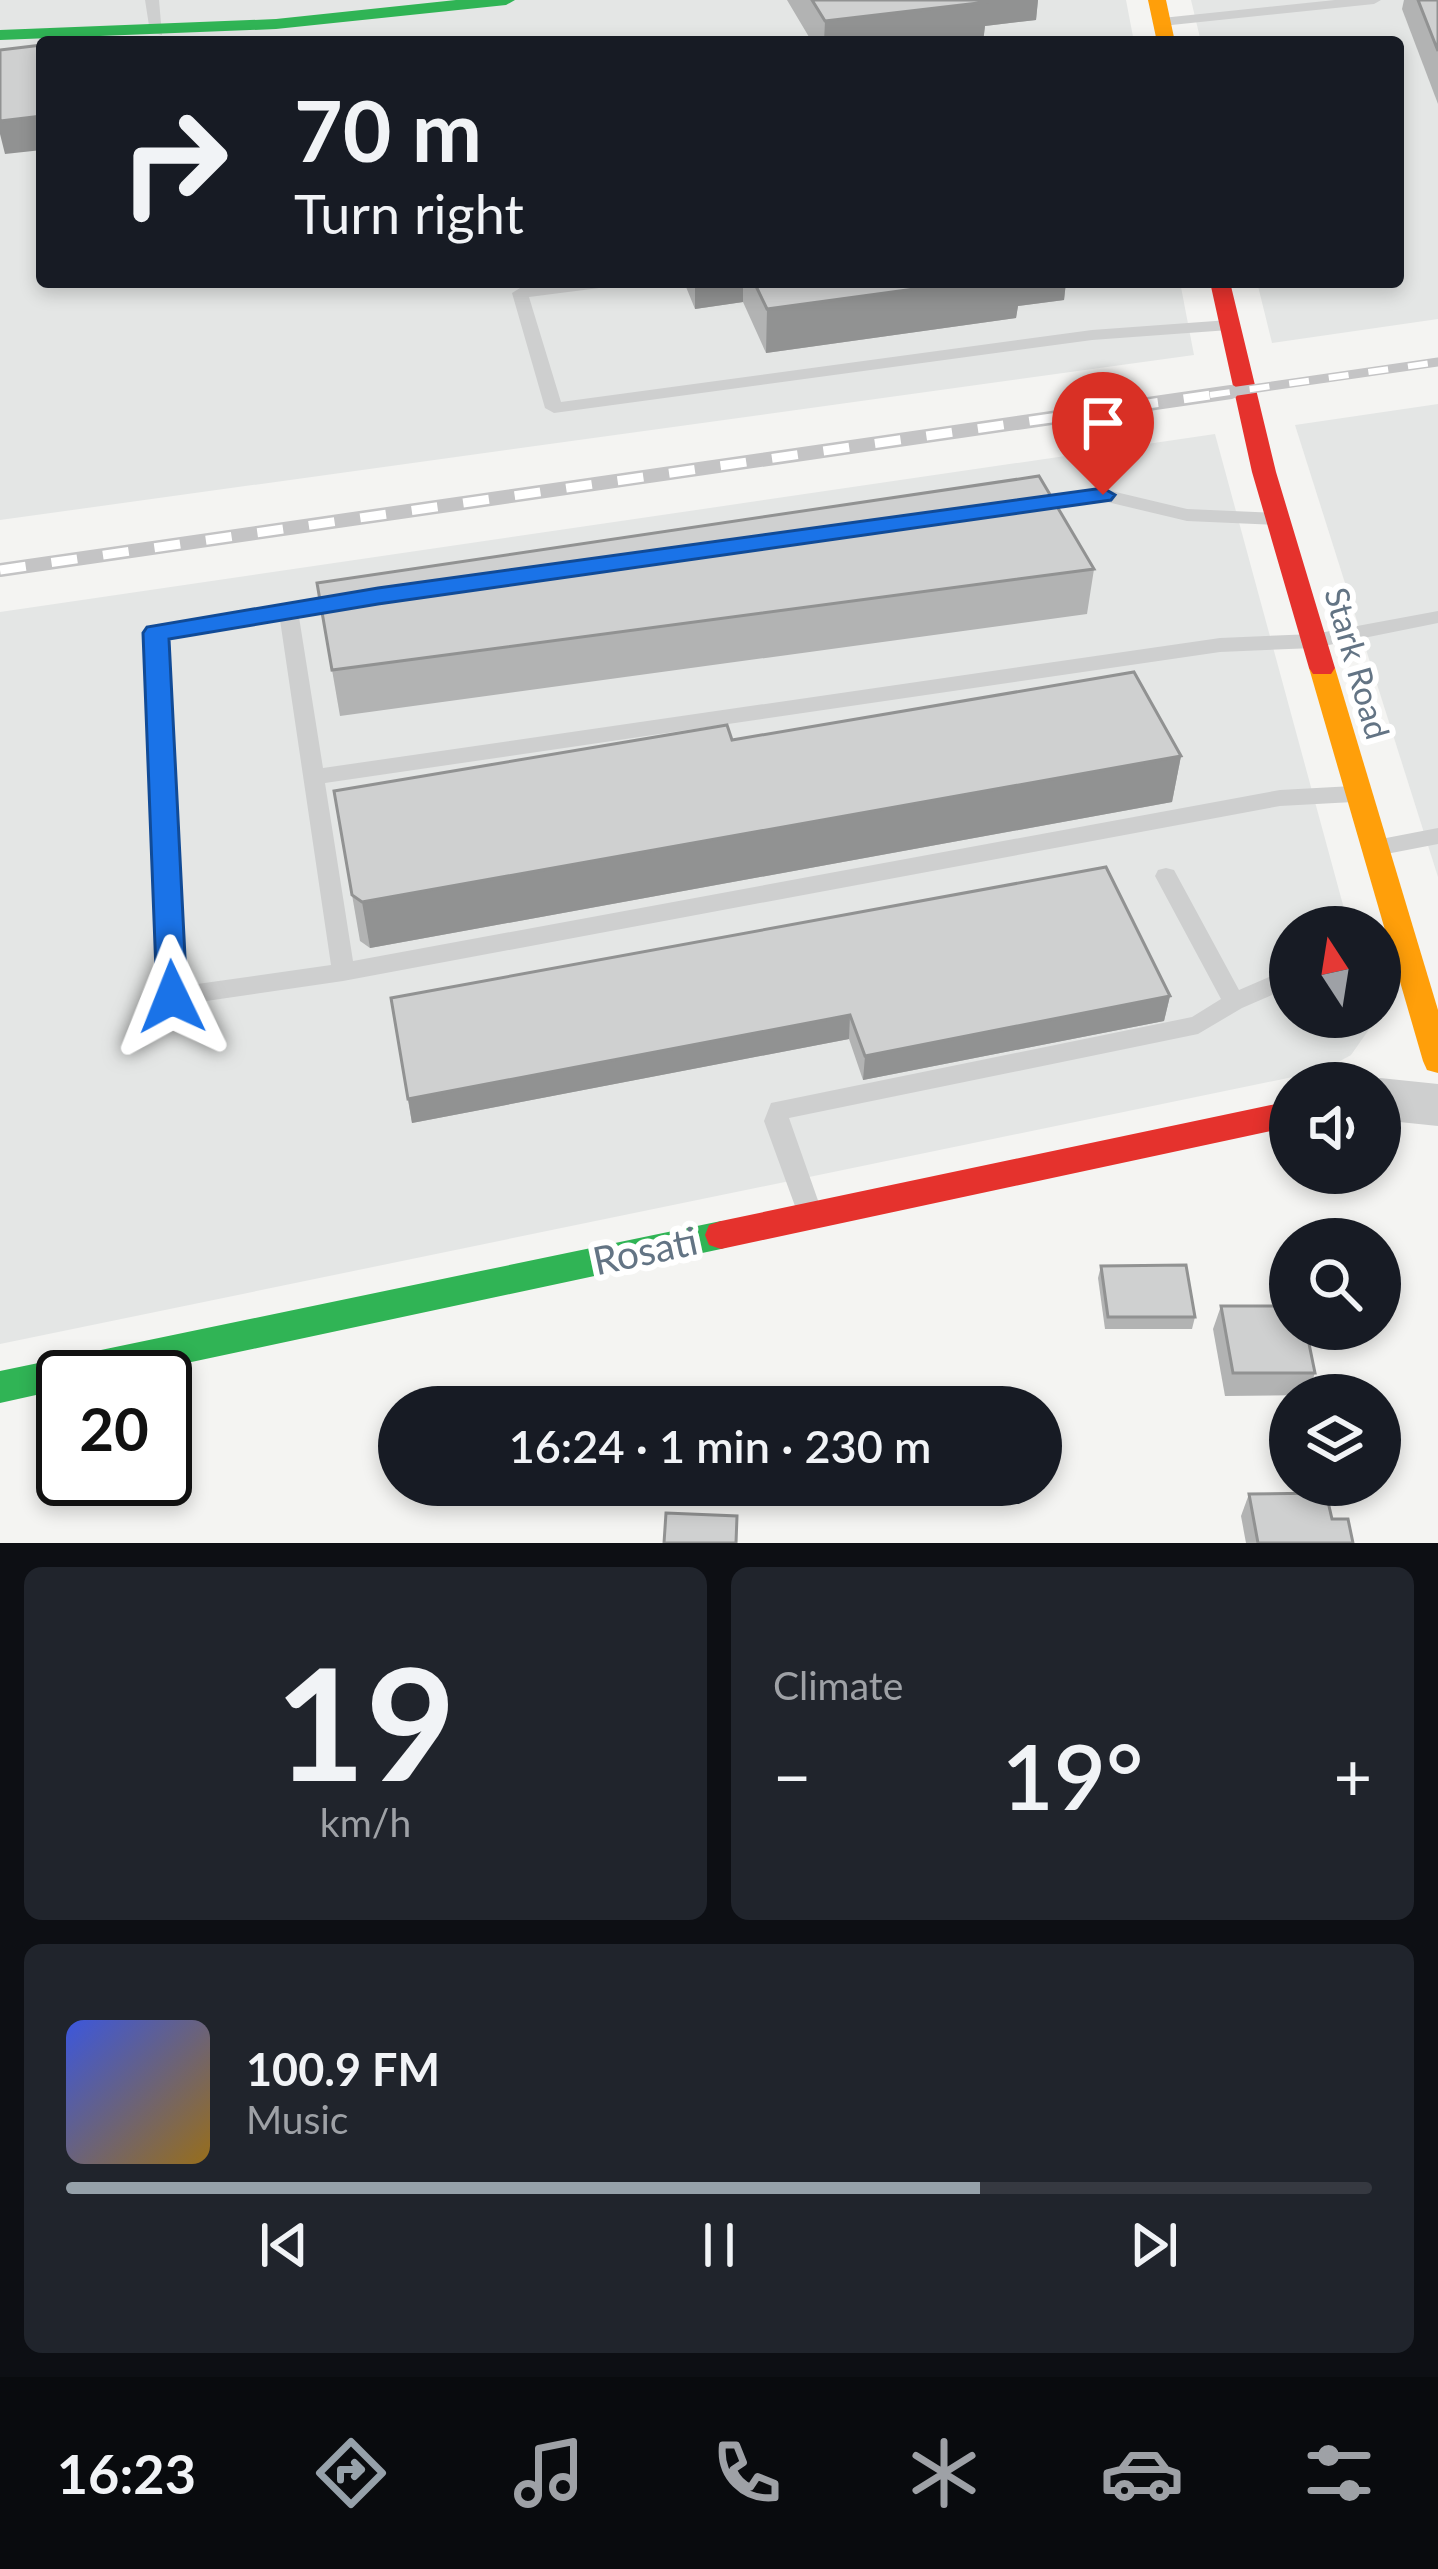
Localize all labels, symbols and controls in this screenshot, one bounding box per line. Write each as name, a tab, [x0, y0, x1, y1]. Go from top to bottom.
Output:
text: 70 m	[294, 79, 482, 180]
icon: right	[96, 84, 252, 240]
text: Turn right	[294, 181, 524, 246]
pin	[1052, 372, 1154, 495]
icon: arrive	[1070, 390, 1136, 456]
street label: Stark Road	[1317, 583, 1399, 743]
north arrow	[1269, 906, 1401, 1038]
map controls	[1269, 906, 1401, 1506]
position arrow	[109, 934, 235, 1060]
button: sound	[1269, 1062, 1401, 1194]
street label: Rosati	[589, 1217, 701, 1283]
button: search	[1269, 1218, 1401, 1350]
speed limit sign: 20	[36, 1350, 192, 1506]
button: layers	[1269, 1374, 1401, 1506]
text: 16:24 · 1 min · 230 m	[509, 1419, 931, 1473]
text: 19	[275, 1627, 456, 1814]
text: Climate	[773, 1662, 903, 1708]
text: 19°	[1002, 1721, 1143, 1829]
text: −	[773, 1736, 811, 1815]
text: +	[1334, 1736, 1372, 1815]
text: km/h	[320, 1799, 411, 1845]
text: 100.9 FM	[246, 2042, 440, 2096]
text: Music	[246, 2096, 348, 2142]
icon: previous	[251, 2212, 317, 2278]
icon: pause	[686, 2212, 752, 2278]
icon: next	[1121, 2212, 1187, 2278]
icon: directions	[309, 2431, 393, 2515]
icon: music	[507, 2431, 591, 2515]
icon: phone	[705, 2431, 789, 2515]
icon: climate	[902, 2431, 986, 2515]
icon: car	[1100, 2431, 1184, 2515]
icon: filters	[1297, 2431, 1381, 2515]
text: 16:23	[57, 2441, 196, 2506]

